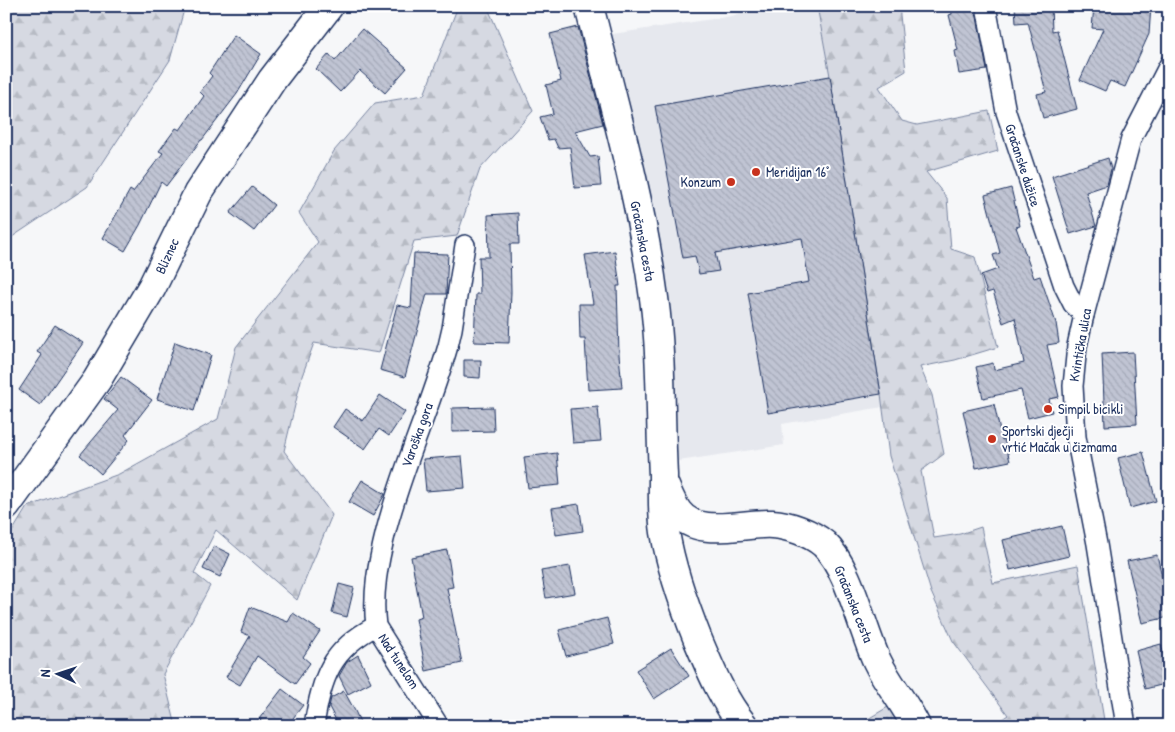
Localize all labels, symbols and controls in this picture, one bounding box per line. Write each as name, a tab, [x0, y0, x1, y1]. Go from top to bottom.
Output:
street label: Gračanske dužice	[1001, 121, 1046, 209]
place label: Meridijan 16°	[766, 162, 829, 182]
marker: Meridijan 16°	[750, 166, 762, 178]
place label: Konzum	[681, 172, 721, 191]
marker: Konzum	[725, 176, 737, 188]
street label: Gračanska cesta	[626, 199, 661, 283]
street label: Bliznec	[150, 234, 183, 277]
street label: Kvintička ulica	[1064, 306, 1095, 383]
place label: Simpil bicikli	[1058, 399, 1123, 419]
street label: Varoška gora	[396, 400, 438, 470]
marker: Simpil bicikli	[1042, 403, 1054, 415]
place label: Sportski dječji vrtić Mačak u čizmama	[1002, 421, 1117, 456]
marker: Sportski dječji vrtić Mačak u čizmama	[986, 433, 998, 445]
street label: Gračanska cesta	[830, 562, 879, 646]
street label: Nad tunelom	[374, 629, 424, 692]
north arrow	[32, 650, 82, 700]
text: N	[35, 669, 54, 678]

